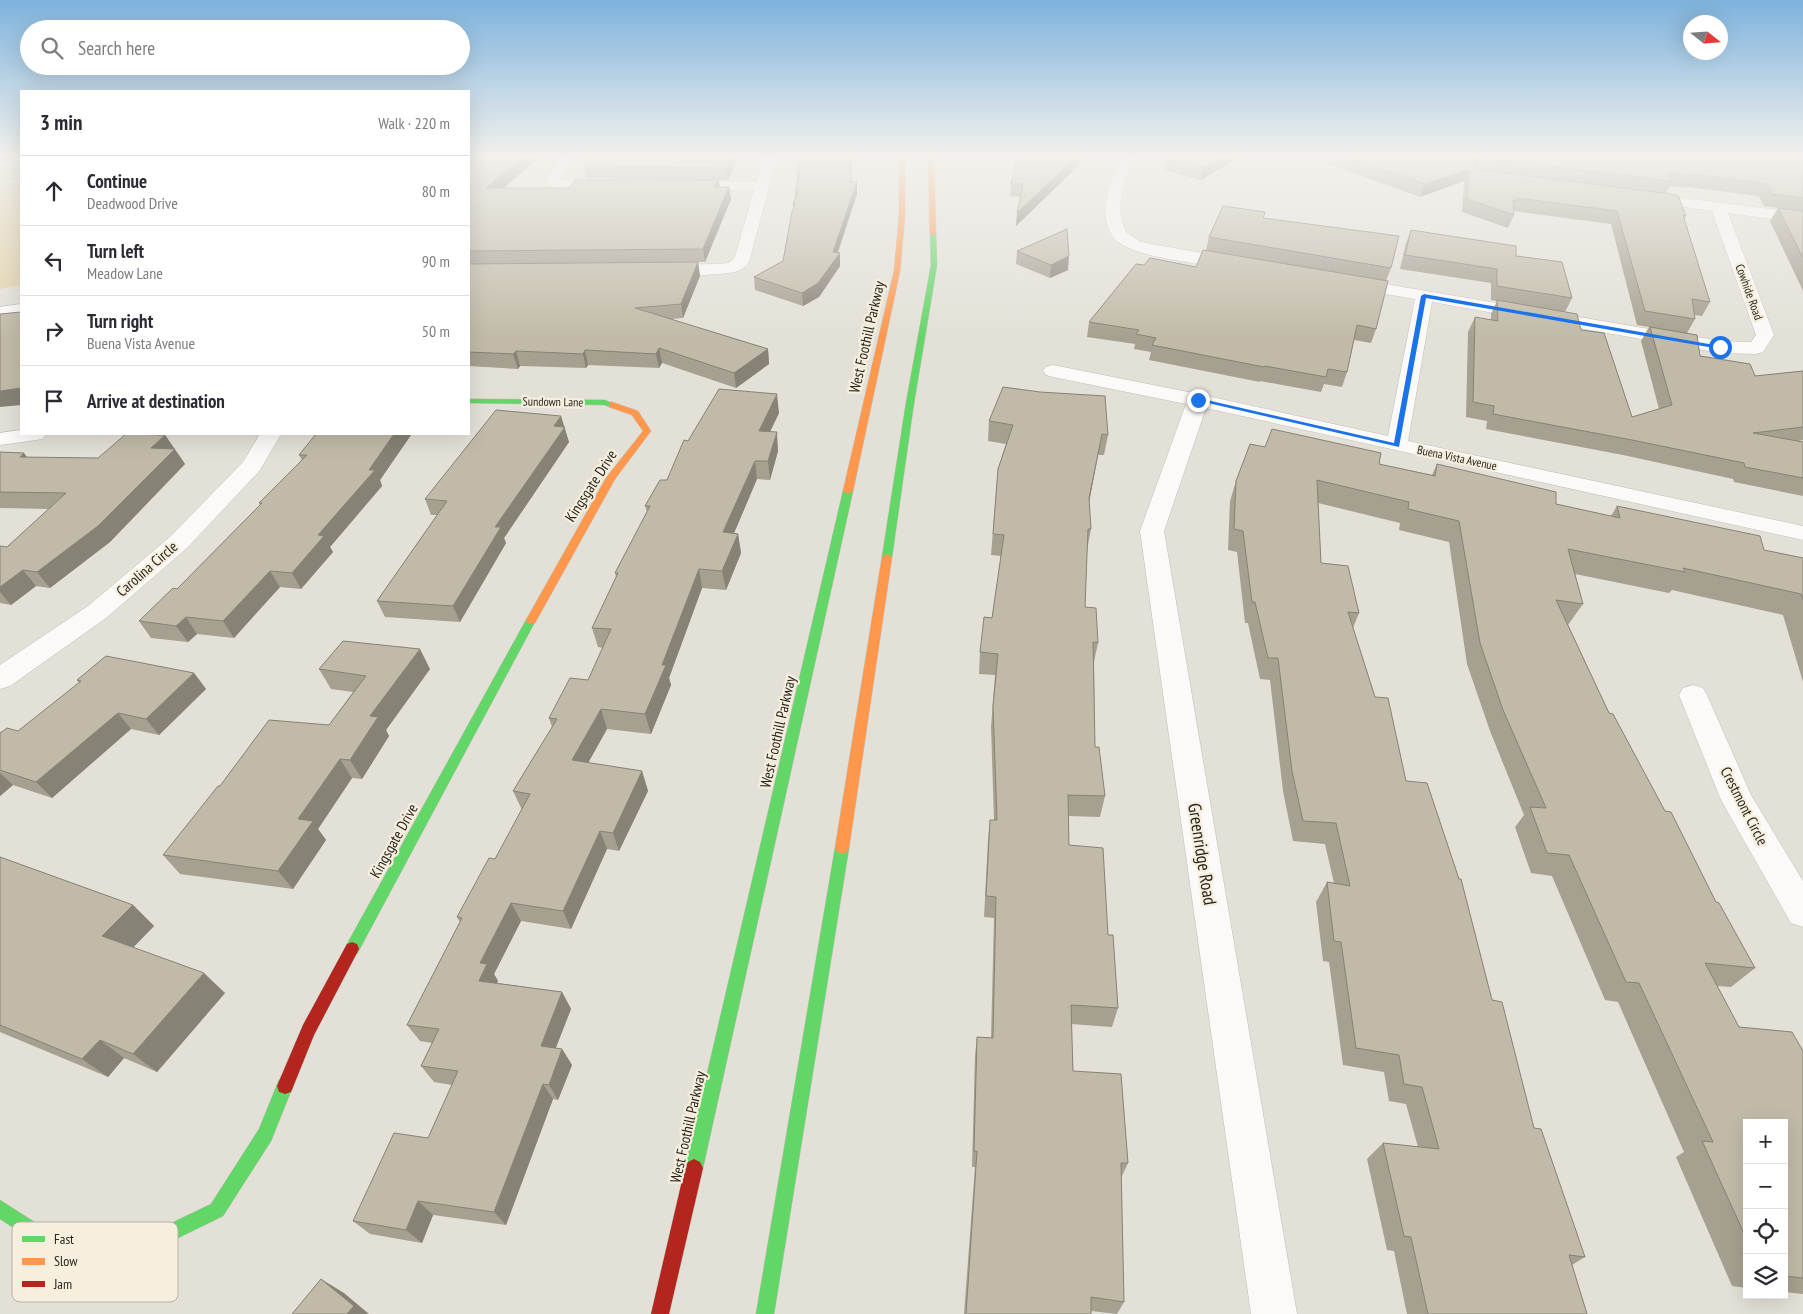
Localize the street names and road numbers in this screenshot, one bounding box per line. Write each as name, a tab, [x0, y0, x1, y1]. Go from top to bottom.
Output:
street label: Cowhide Road	[1732, 262, 1767, 322]
street label: West Foothill Parkway	[844, 279, 889, 395]
street label: Sundown Lane	[523, 393, 583, 410]
street label: Buena Vista Avenue	[1416, 442, 1498, 473]
street label: Kingsgate Drive	[560, 446, 621, 525]
street label: Carolina Circle	[112, 537, 181, 600]
street label: West Foothill Parkway	[755, 674, 800, 790]
street label: Crestmont Circle	[1717, 763, 1772, 848]
street label: Kingsgate Drive	[365, 800, 422, 881]
street label: Greenridge Road	[1183, 801, 1222, 906]
street label: West Foothill Parkway	[665, 1069, 710, 1185]

